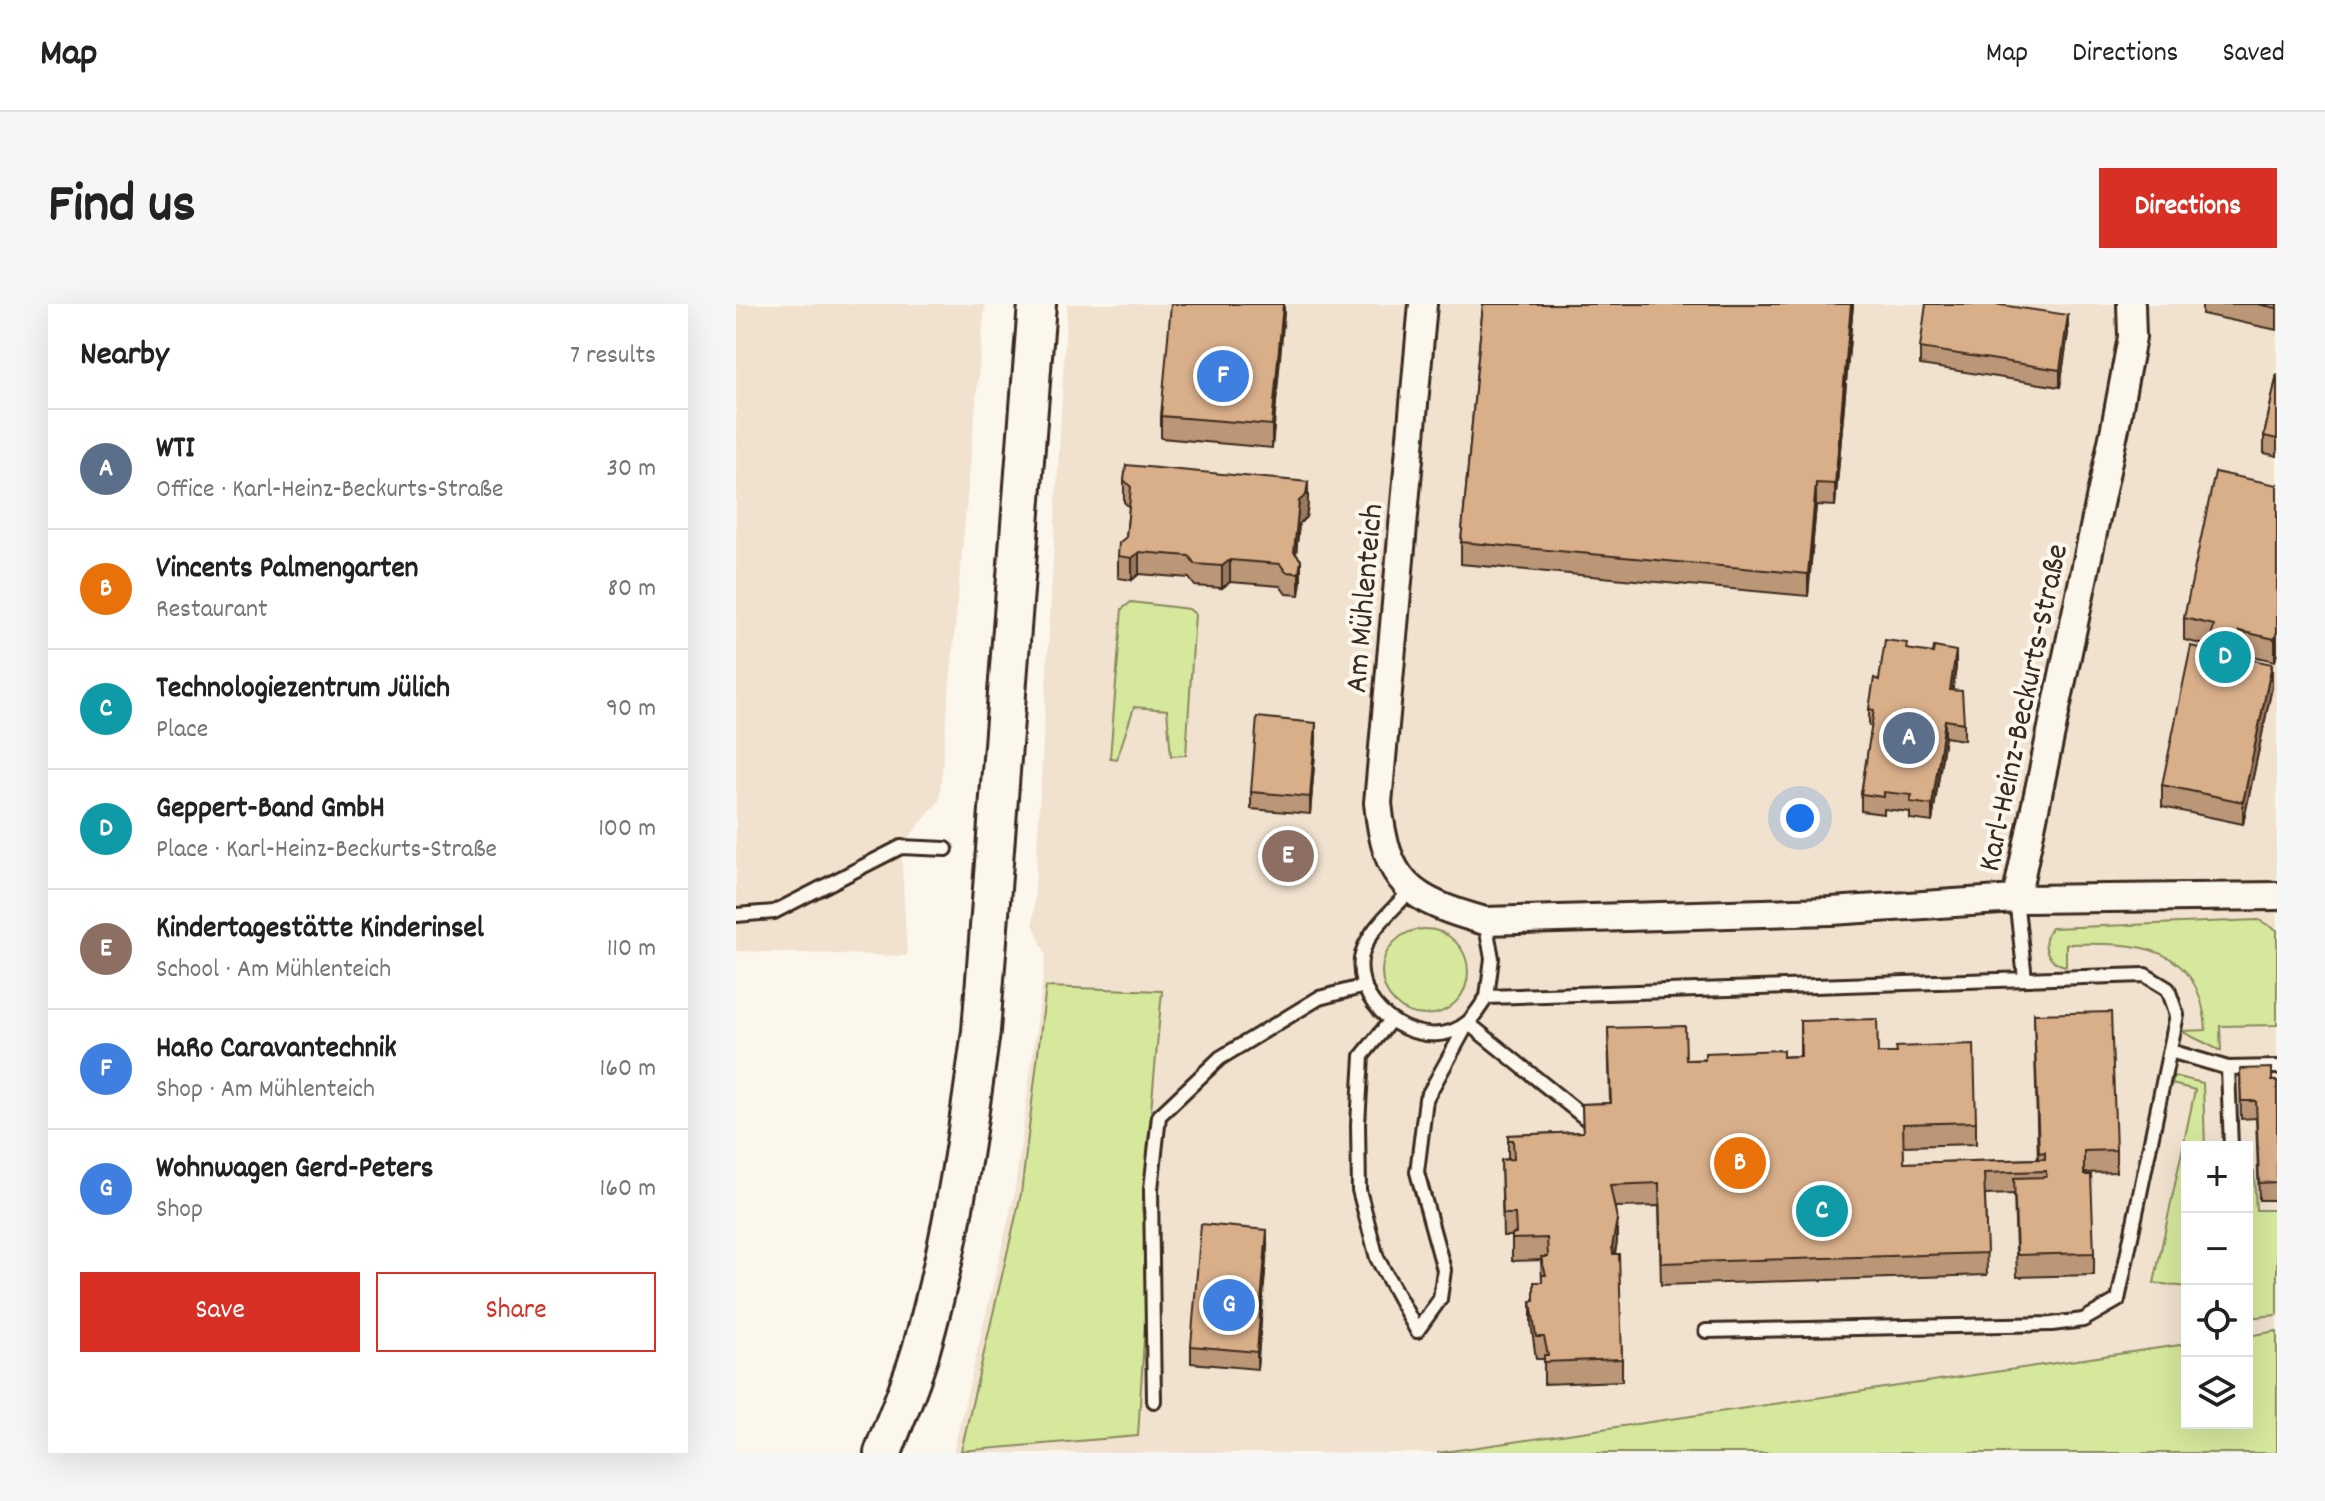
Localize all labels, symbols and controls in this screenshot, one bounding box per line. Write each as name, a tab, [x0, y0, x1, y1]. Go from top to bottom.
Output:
text: Map	[40, 28, 98, 83]
text: Map	[1986, 35, 2028, 75]
text: Directions	[2072, 35, 2178, 75]
text: Saved	[2222, 35, 2285, 75]
text: Find us	[48, 168, 196, 248]
button: Directions	[2099, 168, 2277, 248]
text: Nearby	[80, 332, 169, 381]
text: 7 results	[570, 338, 656, 375]
pin: F	[1197, 346, 1249, 406]
text: WTI	[156, 429, 195, 472]
text: A	[99, 451, 113, 488]
text: 30 m	[606, 451, 656, 488]
text: Office · Karl-Heinz-Beckurts-Straße	[156, 472, 503, 509]
street label: Am Mühlenteich	[1336, 502, 1398, 695]
street label: Karl-Heinz-Beckurts-Straße	[1969, 540, 2083, 876]
text: Vincents Palmengarten	[156, 549, 418, 592]
text: B	[100, 571, 112, 608]
text: 80 m	[608, 571, 656, 608]
text: Restaurant	[156, 592, 268, 629]
pin: D	[2199, 627, 2251, 687]
text: Technologiezentrum Jülich	[156, 669, 450, 712]
text: C	[100, 691, 112, 728]
text: 90 m	[606, 691, 656, 728]
pin: A	[1883, 708, 1935, 768]
text: Place	[156, 712, 208, 749]
text: Geppert-Band GmbH	[156, 789, 385, 832]
your location	[1780, 798, 1820, 838]
text: D	[99, 811, 113, 848]
text: 100 m	[598, 811, 656, 848]
pin: E	[1262, 826, 1314, 886]
text: Place · Karl-Heinz-Beckurts-Straße	[156, 832, 497, 869]
text: Kindertagestätte Kinderinsel	[156, 909, 484, 952]
text: E	[100, 931, 112, 968]
text: 110 m	[607, 931, 656, 968]
text: School · Am Mühlenteich	[156, 952, 391, 989]
text: HaRo Caravantechnik	[156, 1029, 397, 1072]
text: F	[100, 1051, 112, 1088]
text: 160 m	[600, 1051, 656, 1088]
text: Shop · Am Mühlenteich	[156, 1072, 375, 1109]
pin: B	[1714, 1133, 1766, 1193]
map controls	[2181, 1141, 2253, 1429]
button: +	[2181, 1141, 2253, 1213]
text: Wohnwagen Gerd-Peters	[156, 1149, 433, 1192]
text: G	[99, 1171, 113, 1208]
text: 160 m	[600, 1171, 656, 1208]
pin: C	[1796, 1181, 1848, 1241]
text: Shop	[156, 1192, 203, 1229]
button: −	[2181, 1213, 2253, 1285]
button: Save	[80, 1272, 360, 1352]
button: Share	[376, 1272, 656, 1352]
pin: G	[1203, 1275, 1255, 1335]
button: locate	[2181, 1285, 2253, 1357]
button: layers	[2181, 1357, 2253, 1429]

